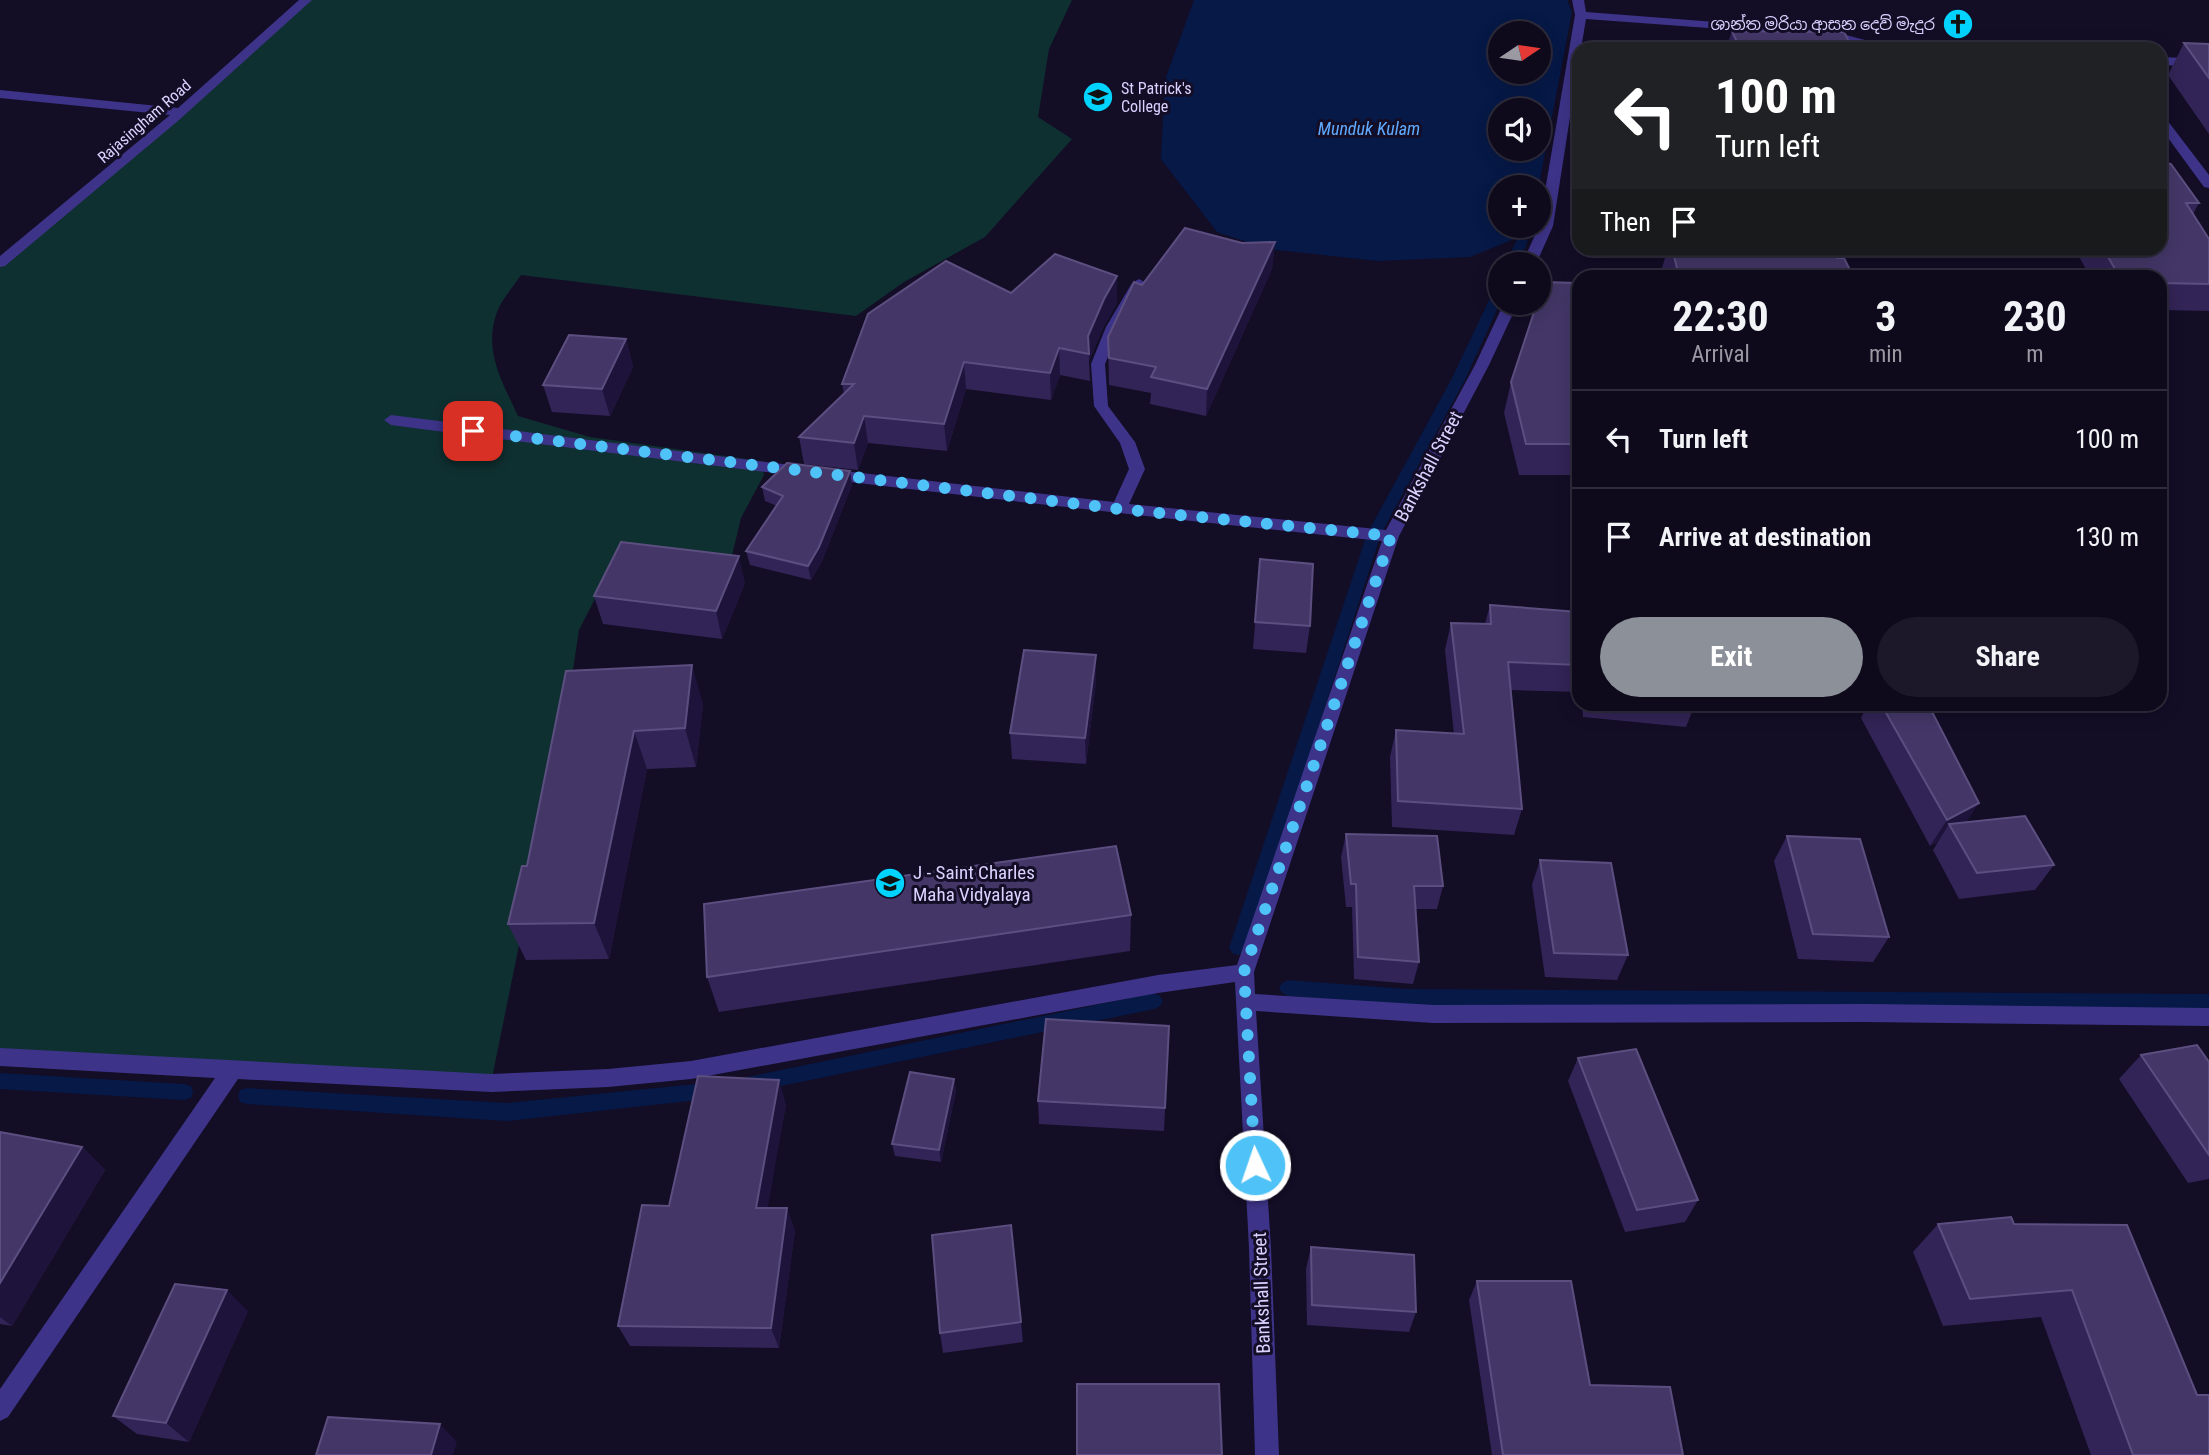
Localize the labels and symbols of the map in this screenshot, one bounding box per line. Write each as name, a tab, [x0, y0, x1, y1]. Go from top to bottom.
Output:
church icon: ශාන්ත මරියා ආසන දෙව් මැදුර	[1941, 7, 1975, 41]
place label: ශාන්ත මරියා ආසන දෙව් මැදුර	[1710, 14, 1935, 34]
north arrow	[1488, 21, 1550, 84]
street label: Rajasingham Road	[94, 76, 195, 167]
place label: St Patrick's College	[1121, 79, 1192, 116]
school or university icon: St Patrick's College	[1081, 80, 1115, 114]
water label: Munduk Kulam	[1318, 118, 1420, 139]
pin	[443, 401, 503, 461]
street label: Bankshall Street	[1390, 407, 1467, 525]
place label: J - Saint Charles Maha Vidyalaya	[913, 861, 1035, 906]
school or university icon: J - Saint Charles Maha Vidyalaya	[873, 866, 907, 900]
position arrow	[1218, 1128, 1292, 1202]
street label: Bankshall Street	[1248, 1232, 1275, 1354]

